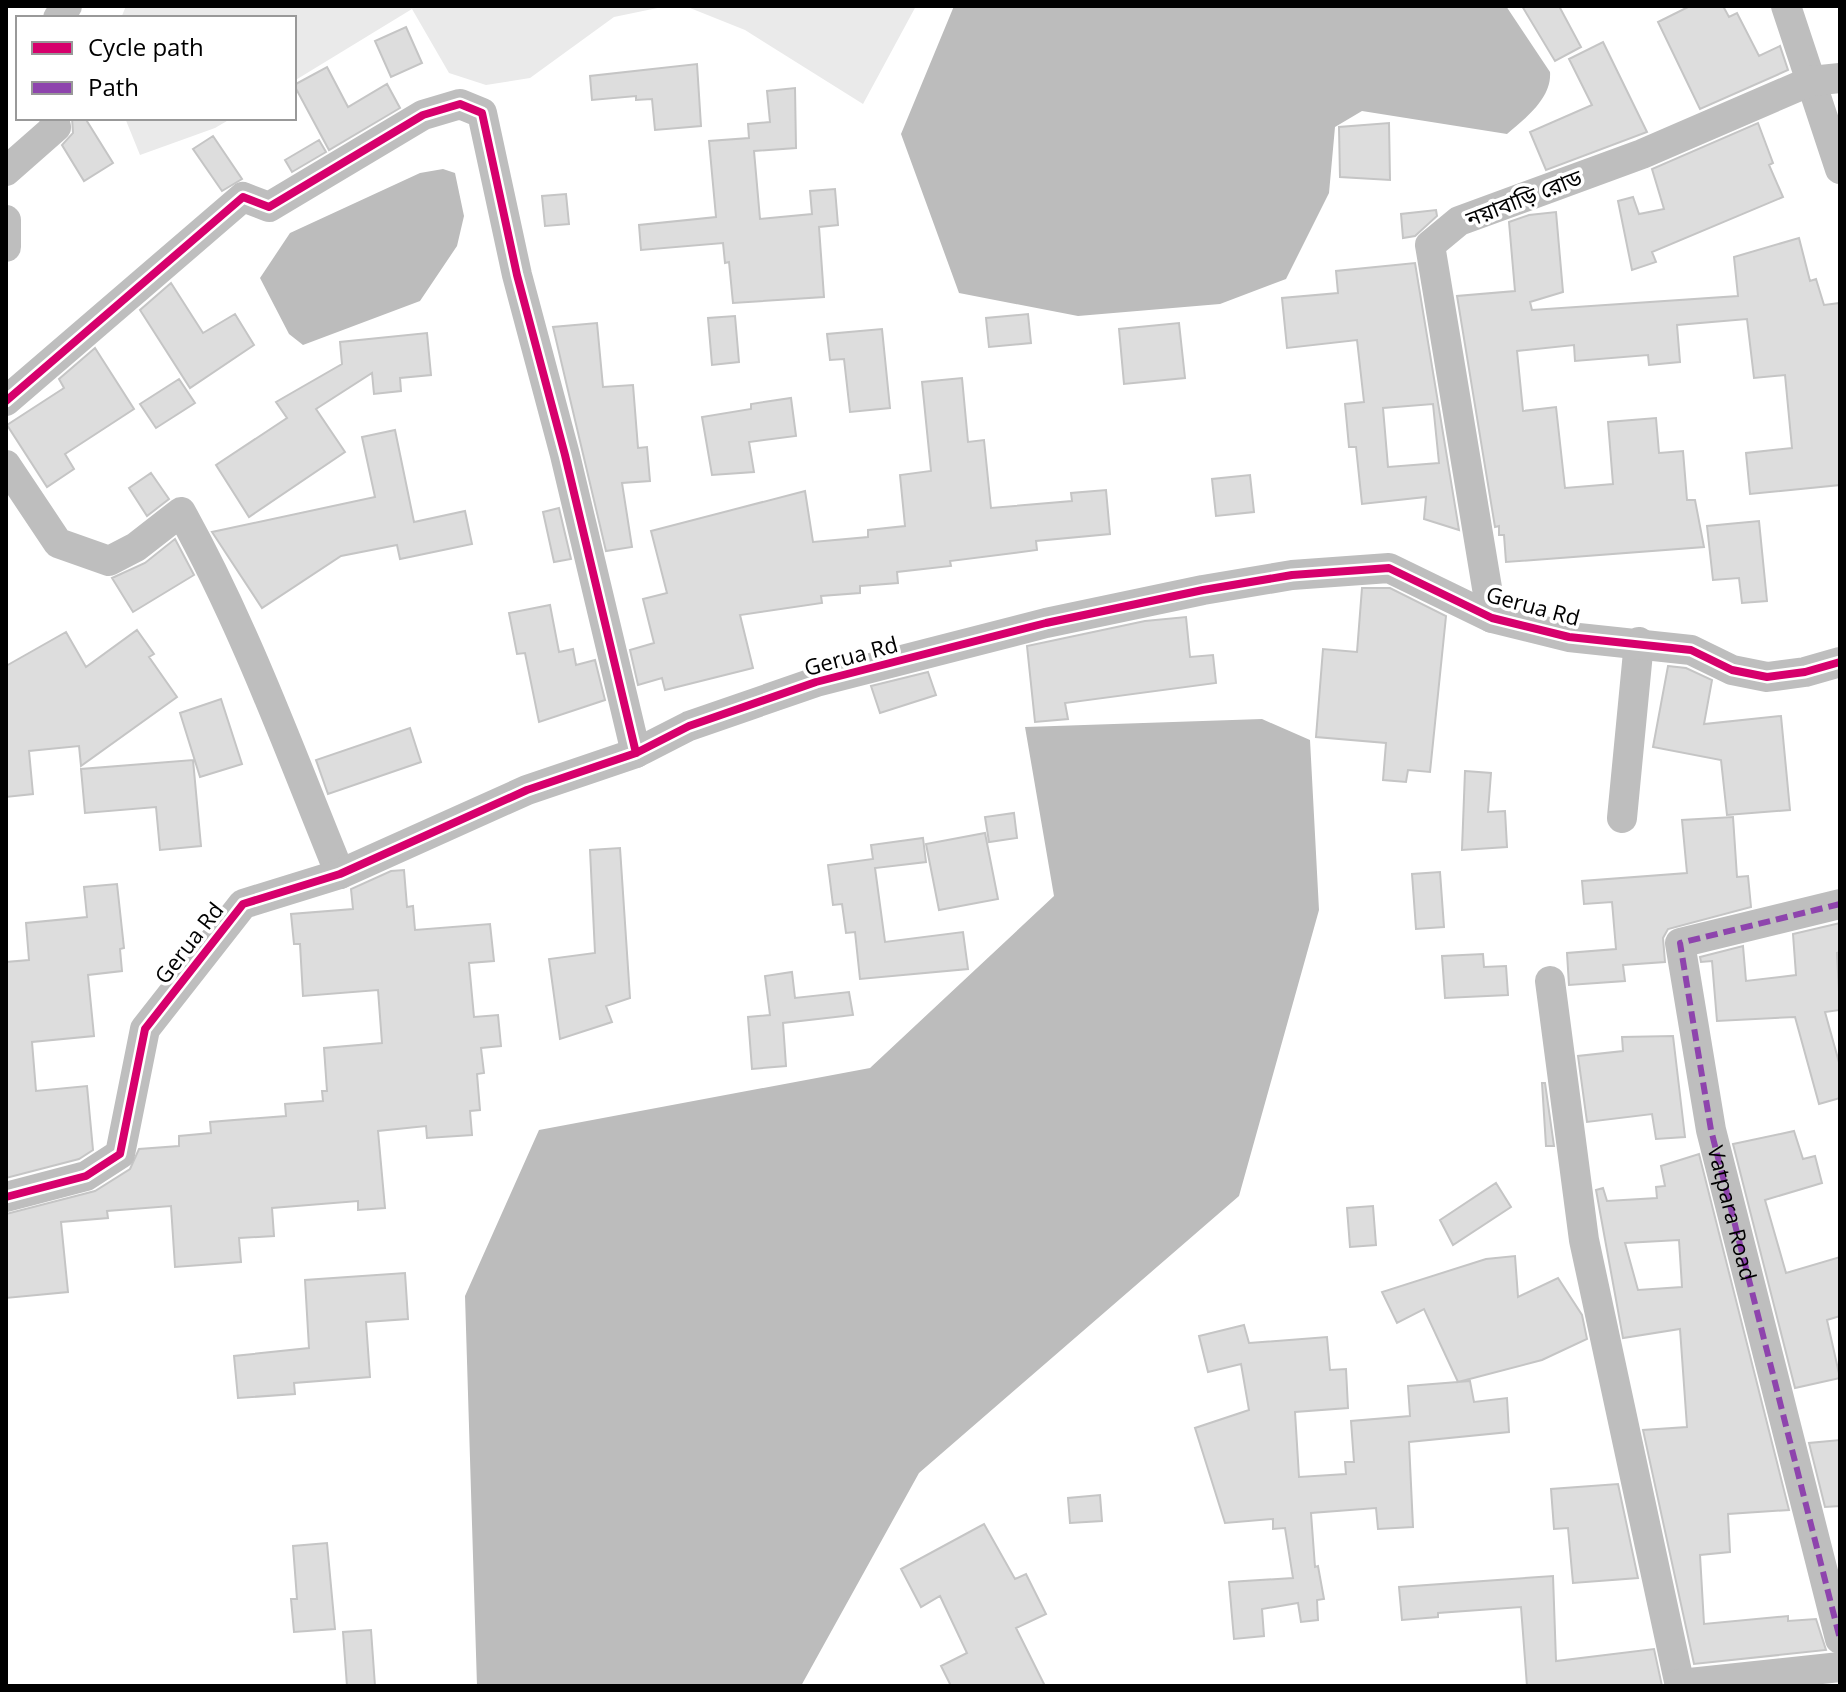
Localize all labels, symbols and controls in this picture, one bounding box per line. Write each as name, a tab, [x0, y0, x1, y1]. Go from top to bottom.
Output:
legend	[16, 16, 296, 120]
text: Cycle path	[88, 30, 204, 63]
text: Path	[88, 70, 139, 103]
street label: নয়াবাড়ি রোড	[1461, 161, 1586, 233]
street label: Gerua Rd	[1483, 578, 1583, 632]
street label: Gerua Rd	[801, 628, 901, 682]
street label: Gerua Rd	[147, 895, 230, 989]
street label: Vatpara Road	[1702, 1142, 1765, 1284]

